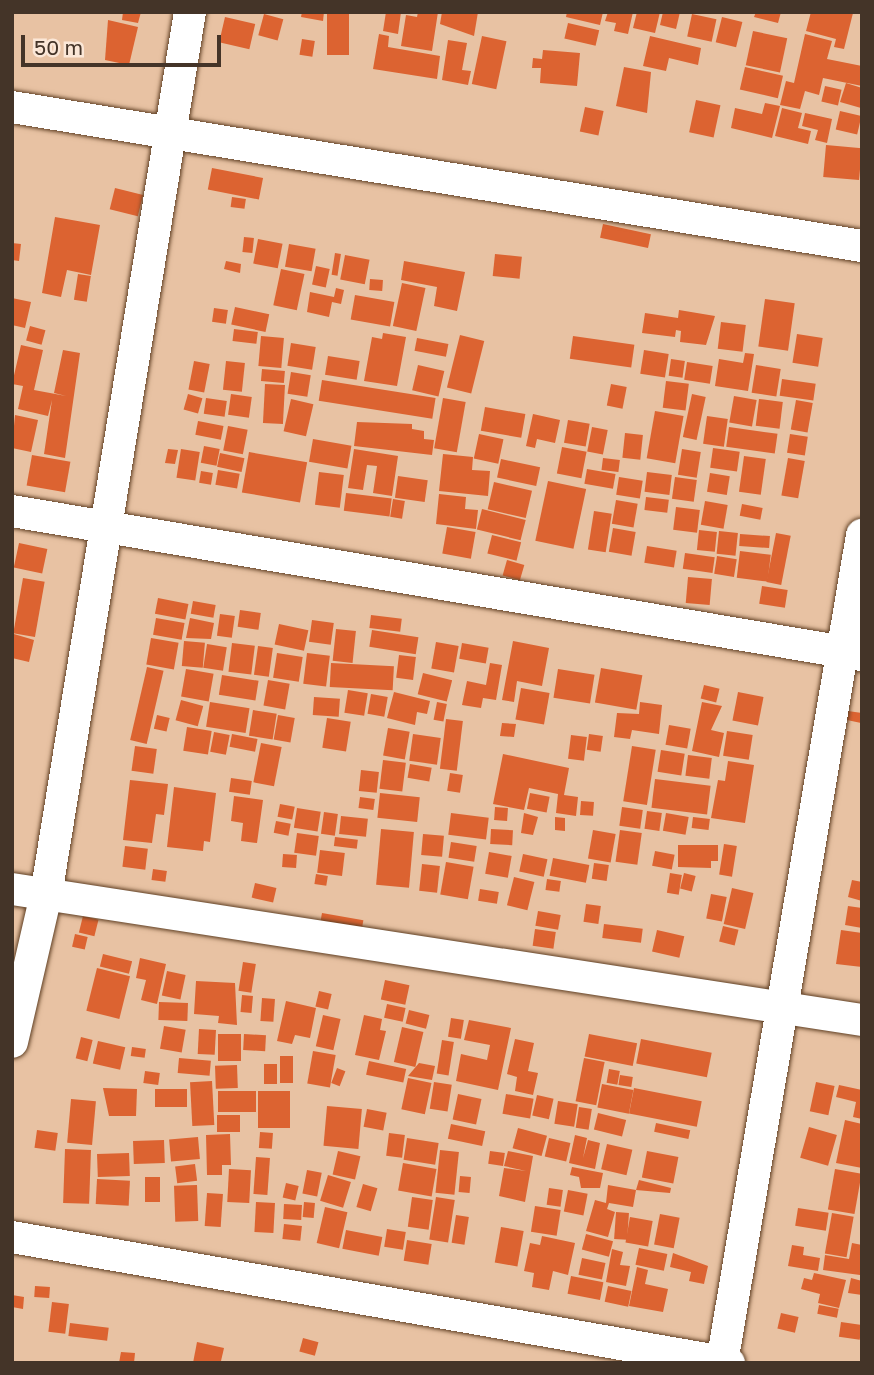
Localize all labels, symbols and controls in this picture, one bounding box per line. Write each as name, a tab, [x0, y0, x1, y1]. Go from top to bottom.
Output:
scale bar	[24, 21, 224, 65]
text: 50 m	[34, 34, 83, 60]

